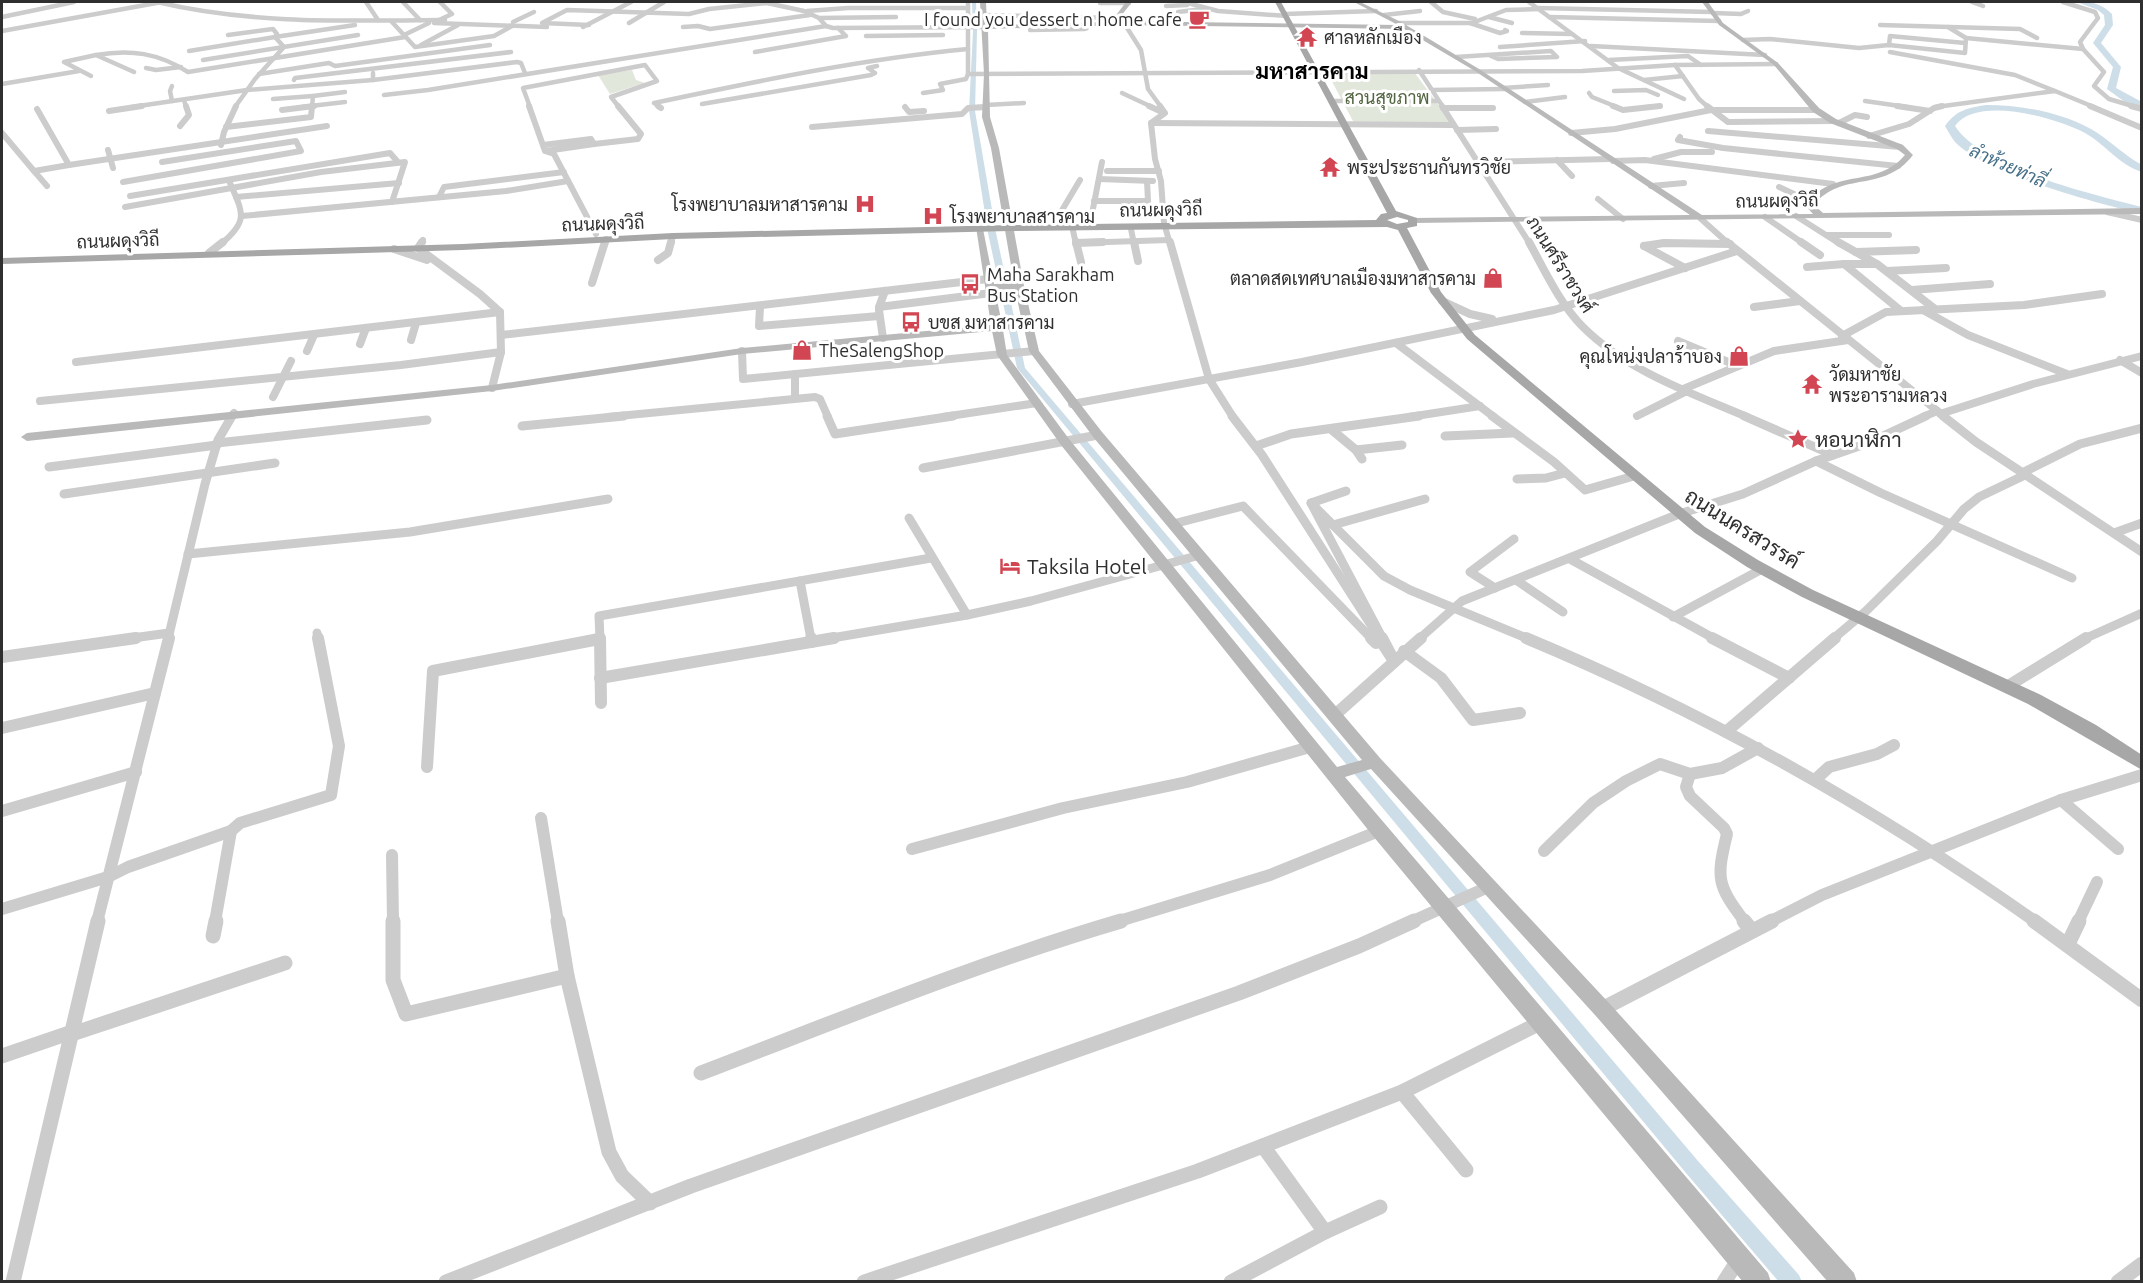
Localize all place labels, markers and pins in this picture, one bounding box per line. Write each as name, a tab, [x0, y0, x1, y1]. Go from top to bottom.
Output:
cafe icon: I found you dessert n home cafe	[1187, 7, 1211, 31]
place label: I found you dessert n home cafe	[924, 9, 1182, 29]
temple icon: ศาลหลักเมือง	[1295, 25, 1319, 49]
place label: ศาลหลักเมือง	[1324, 26, 1422, 47]
temple icon: พระประธานกันทรวิชัย	[1318, 155, 1342, 179]
place label: พระประธานกันทรวิชัย	[1347, 157, 1511, 177]
place label: โรงพยาบาลมหาสารคาม	[671, 192, 848, 214]
hospital icon: โรงพยาบาลมหาสารคาม	[853, 192, 877, 216]
hospital icon: โรงพยาบาลสารคาม	[921, 204, 945, 228]
place label: โรงพยาบาลสารคาม	[949, 204, 1095, 226]
place label: Maha Sarakham Bus Station	[987, 264, 1114, 305]
shop icon: ตลาดสดเทศบาลเมืองมหาสารคาม	[1481, 266, 1505, 290]
place label: ตลาดสดเทศบาลเมืองมหาสารคาม	[1230, 267, 1476, 288]
bus stop icon: Maha Sarakham Bus Station	[958, 272, 982, 296]
bus stop icon: บขส มหาสารคาม	[899, 310, 923, 334]
place label: บขส มหาสารคาม	[928, 312, 1055, 332]
shop icon: TheSalengShop	[790, 338, 814, 362]
place label: TheSalengShop	[819, 340, 944, 360]
place label: คุณโหน่งปลาร้าบอง	[1580, 344, 1722, 369]
shop icon: คุณโหน่งปลาร้าบอง	[1727, 344, 1751, 368]
place label: วัดมหาชัย พระอารามหลวง	[1829, 364, 1947, 405]
temple icon: วัดมหาชัย พระอารามหลวง	[1800, 372, 1824, 396]
place icon: หอนาฬิกา	[1786, 427, 1810, 451]
place label: หอนาฬิกา	[1815, 427, 1902, 451]
hotel icon: Taksila Hotel	[998, 554, 1022, 578]
place label: Taksila Hotel	[1027, 554, 1147, 578]

